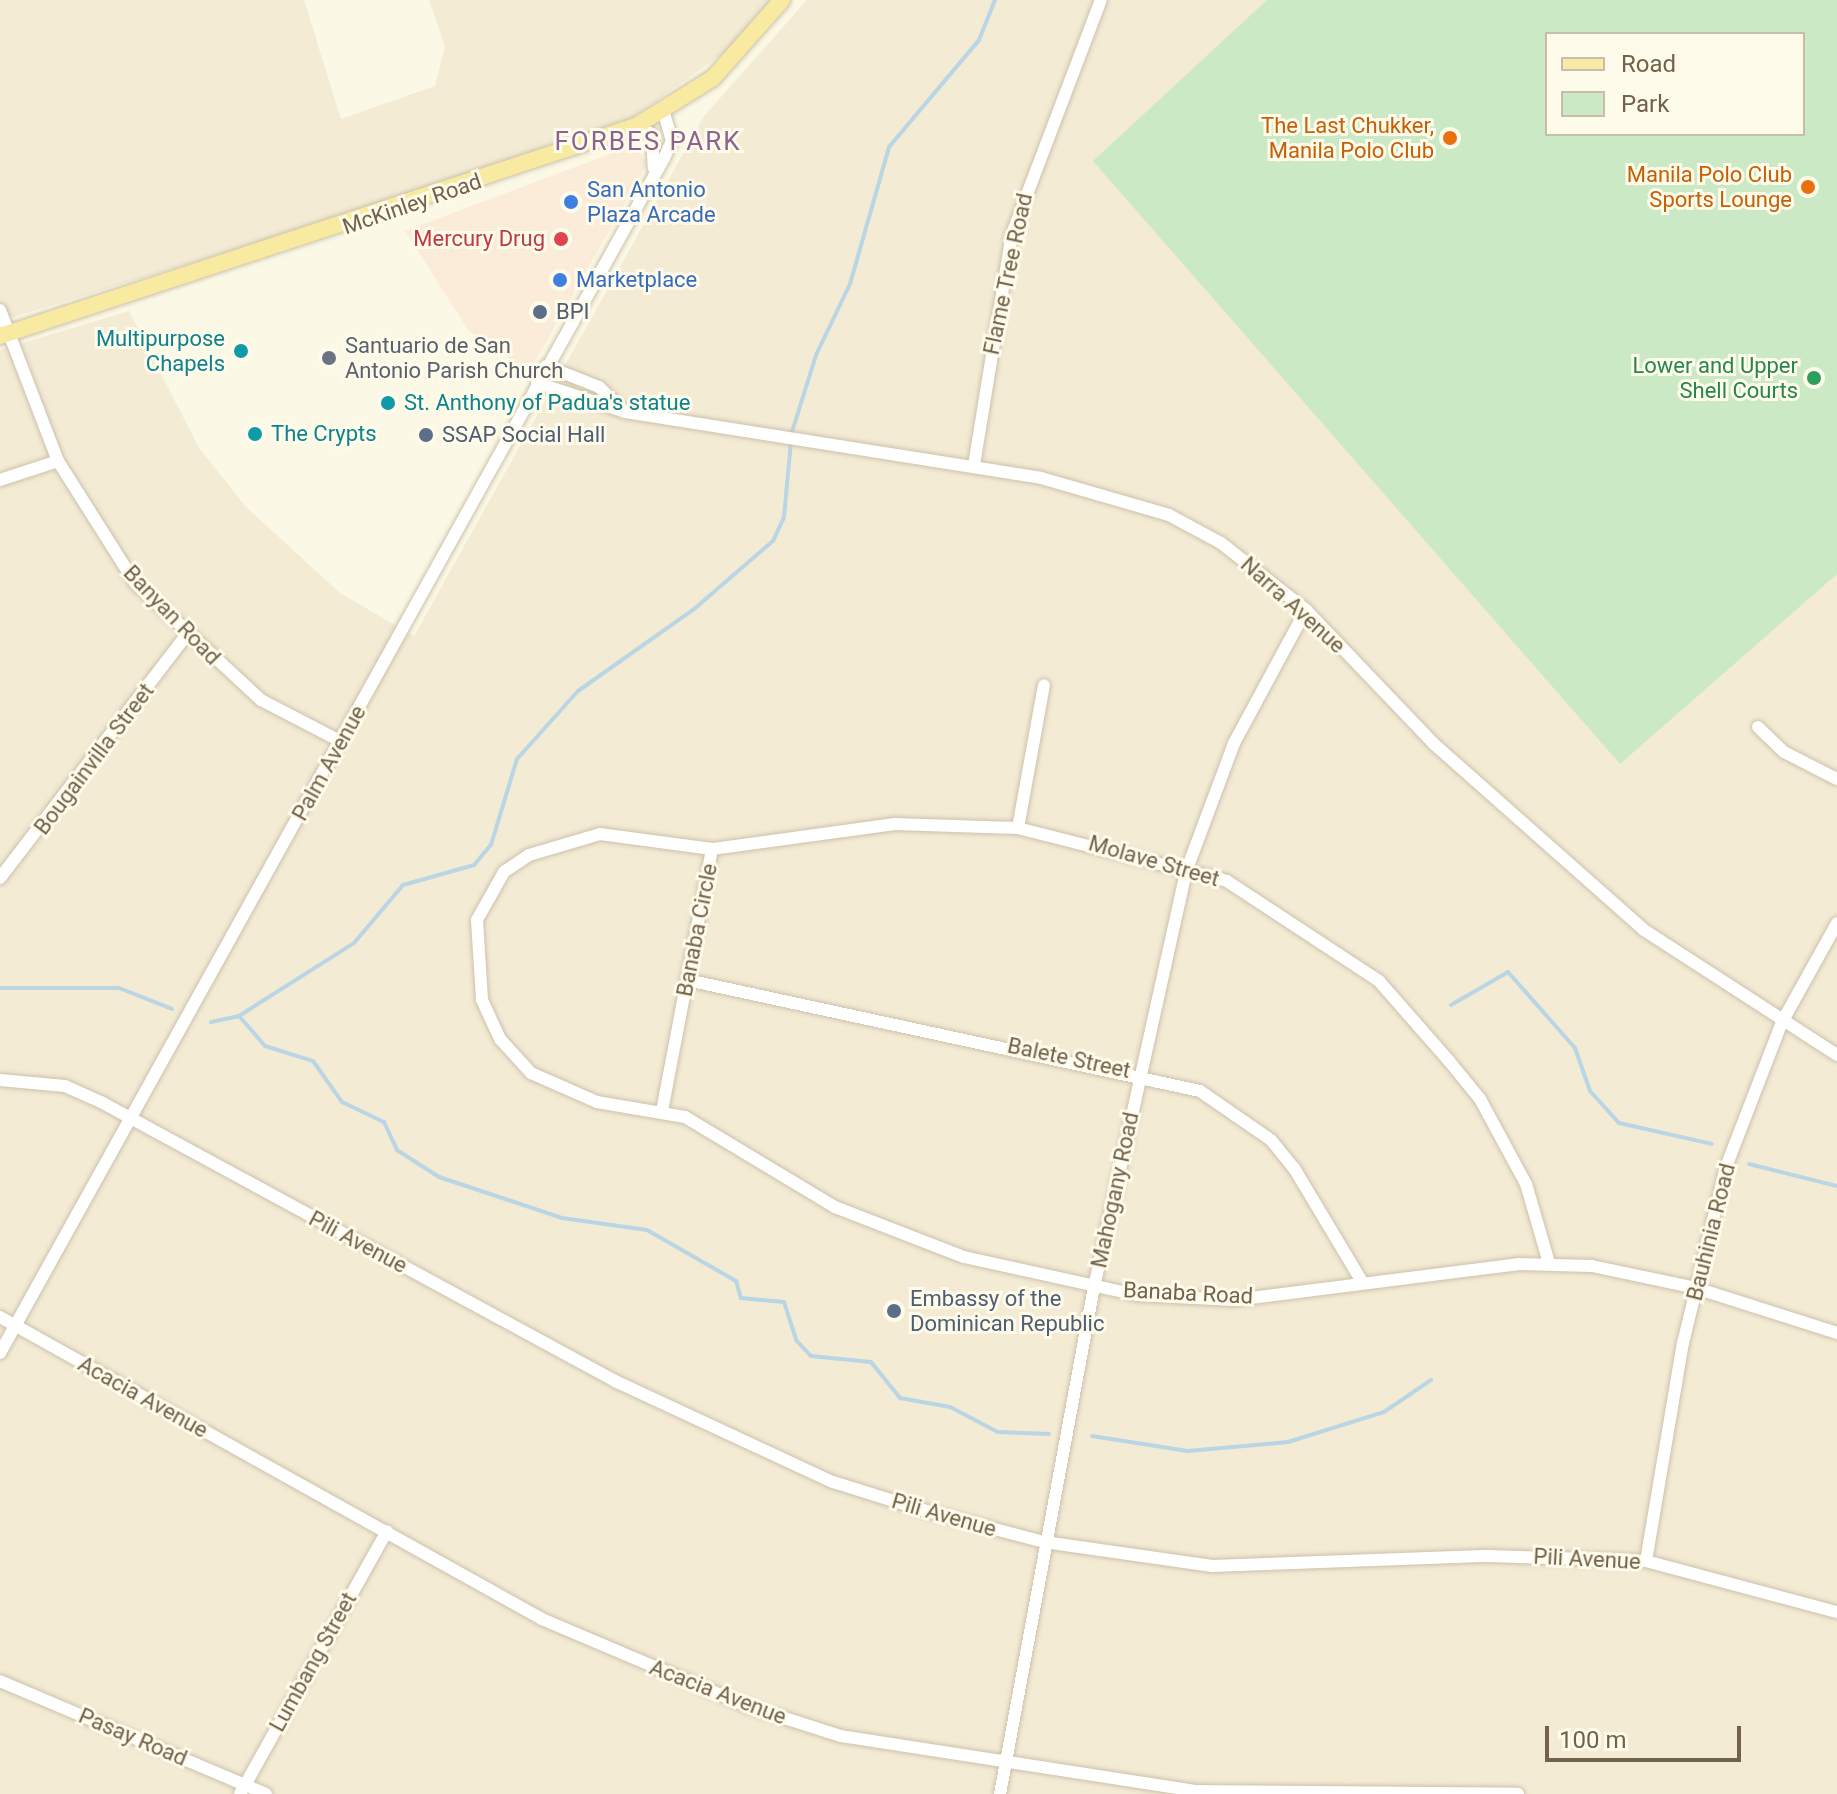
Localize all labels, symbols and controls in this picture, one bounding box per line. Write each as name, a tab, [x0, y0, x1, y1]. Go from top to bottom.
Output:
legend	[1545, 32, 1805, 136]
text: Road	[1621, 50, 1676, 78]
text: Park	[1621, 90, 1669, 118]
place label: The Last Chukker, Manila Polo Club	[1261, 112, 1434, 164]
district label: FORBES PARK	[554, 126, 742, 158]
marker: The Last Chukker, Manila Polo Club	[1441, 129, 1459, 147]
place label: Manila Polo Club Sports Lounge	[1627, 161, 1792, 212]
street label: McKinley Road	[339, 168, 485, 240]
place label: San Antonio Plaza Arcade	[587, 176, 716, 228]
marker: Manila Polo Club Sports Lounge	[1799, 178, 1817, 196]
street label: Flame Tree Road	[978, 191, 1038, 357]
marker: San Antonio Plaza Arcade	[562, 193, 580, 211]
place label: Mercury Drug	[413, 226, 545, 252]
marker: Mercury Drug	[552, 230, 570, 248]
place label: Marketplace	[576, 267, 697, 293]
marker: Marketplace	[551, 271, 569, 289]
place label: BPI	[556, 299, 590, 325]
marker: BPI	[531, 303, 549, 321]
place label: Multipurpose Chapels	[96, 325, 225, 376]
place label: Santuario de San Antonio Parish Church	[345, 332, 563, 384]
marker: Multipurpose Chapels	[232, 342, 250, 360]
marker: Santuario de San Antonio Parish Church	[320, 349, 338, 367]
place label: Lower and Upper Shell Courts	[1632, 352, 1798, 404]
marker: Lower and Upper Shell Courts	[1805, 369, 1823, 387]
place label: St. Anthony of Padua's statue	[404, 390, 690, 416]
marker: St. Anthony of Padua's statue	[379, 394, 397, 412]
place label: The Crypts	[271, 421, 377, 447]
place label: SSAP Social Hall	[442, 422, 605, 448]
marker: The Crypts	[246, 425, 264, 443]
marker: SSAP Social Hall	[417, 426, 435, 444]
street label: Narra Avenue	[1235, 551, 1351, 659]
street label: Banyan Road	[118, 560, 226, 670]
street label: Bougainvilla Street	[29, 678, 159, 840]
street label: Palm Avenue	[286, 701, 372, 825]
street label: Molave Street	[1086, 830, 1222, 892]
street label: Banaba Circle	[671, 861, 723, 999]
street label: Balete Street	[1005, 1032, 1133, 1084]
street label: Mahogany Road	[1086, 1110, 1144, 1270]
street label: Bauhinia Road	[1681, 1161, 1741, 1303]
street label: Pili Avenue	[304, 1205, 412, 1279]
street label: Banaba Road	[1122, 1276, 1254, 1310]
place label: Embassy of the Dominican Republic	[910, 1285, 1104, 1336]
marker: Embassy of the Dominican Republic	[885, 1302, 903, 1320]
street label: Acacia Avenue	[74, 1351, 212, 1443]
street label: Pili Avenue	[889, 1488, 999, 1542]
street label: Pili Avenue	[1533, 1543, 1641, 1575]
street label: Lumbang Street	[264, 1588, 362, 1736]
street label: Acacia Avenue	[646, 1654, 790, 1730]
street label: Pasay Road	[75, 1702, 191, 1772]
scale bar	[1549, 1710, 1745, 1760]
text: 100 m	[1559, 1726, 1626, 1754]

